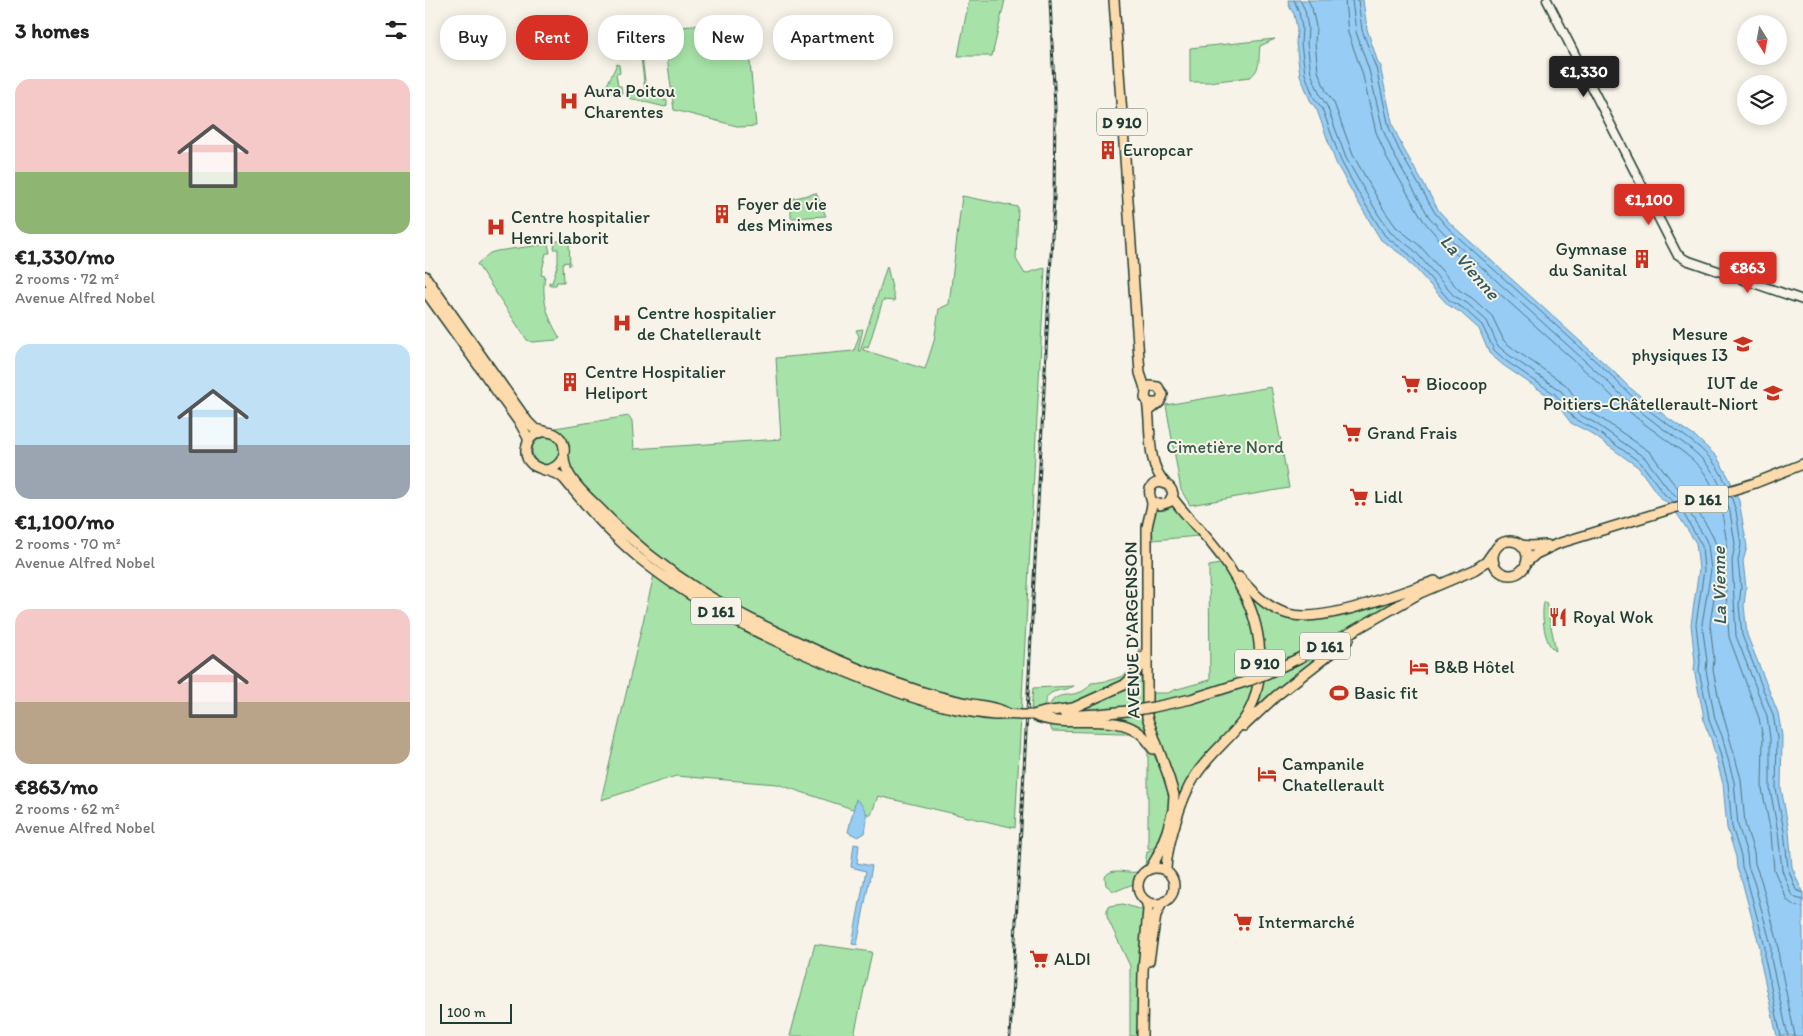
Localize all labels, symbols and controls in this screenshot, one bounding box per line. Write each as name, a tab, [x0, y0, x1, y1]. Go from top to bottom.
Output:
chip: Buy	[440, 15, 506, 60]
chip: Rent	[516, 15, 588, 60]
chip: Filters	[598, 15, 684, 60]
chip: New	[694, 15, 763, 60]
chip: Apartment	[773, 15, 893, 60]
north arrow	[1737, 15, 1787, 65]
map controls	[1737, 15, 1787, 125]
icon: filters	[382, 16, 410, 44]
text: 3 homes	[15, 18, 90, 43]
pin: €1,330	[1543, 56, 1625, 98]
text: €1,330	[1560, 62, 1608, 81]
button: layers	[1737, 75, 1787, 125]
place label: Aura Poitou Charentes	[584, 80, 675, 123]
hospital icon: Aura Poitou Charentes	[558, 90, 580, 112]
road number: D 910	[1097, 108, 1147, 136]
icon: home	[168, 111, 258, 201]
building icon: Europcar	[1097, 139, 1119, 161]
place label: Europcar	[1123, 139, 1194, 161]
pin: €1,100	[1608, 184, 1690, 226]
text: €1,100	[1625, 190, 1673, 209]
place label: Foyer de vie des Minimes	[737, 193, 833, 236]
building icon: Foyer de vie des Minimes	[711, 203, 733, 225]
place label: Centre hospitalier Henri laborit	[511, 206, 651, 249]
hospital icon: Centre hospitalier Henri laborit	[485, 216, 507, 238]
water label: La Vienne	[1435, 230, 1505, 305]
place label: Gymnase du Sanital	[1549, 238, 1627, 281]
text: €1,330/mo	[15, 244, 115, 269]
building icon: Gymnase du Sanital	[1631, 248, 1653, 270]
pin: €863	[1718, 252, 1778, 294]
text: €863	[1730, 258, 1766, 277]
text: 2 rooms · 72 m²	[15, 269, 119, 288]
text: Avenue Alfred Nobel	[15, 288, 155, 307]
place label: Centre hospitalier de Chatellerault	[637, 302, 777, 345]
hospital icon: Centre hospitalier de Chatellerault	[611, 312, 633, 334]
place label: Mesure physiques I3	[1632, 323, 1728, 366]
school or university icon: Mesure physiques I3	[1732, 333, 1754, 355]
place label: Centre Hospitalier Heliport	[585, 361, 726, 404]
building icon: Centre Hospitalier Heliport	[559, 371, 581, 393]
place label: IUT de Poitiers-Châtellerault-Niort	[1543, 372, 1758, 415]
supermarket icon: Biocoop	[1400, 373, 1422, 395]
place label: Biocoop	[1426, 373, 1487, 395]
icon: home	[168, 376, 258, 466]
school or university icon: IUT de Poitiers-Châtellerault-Niort	[1762, 382, 1784, 404]
supermarket icon: Grand Frais	[1341, 422, 1363, 444]
place label: Grand Frais	[1367, 422, 1457, 444]
park label: Cimetière Nord	[1166, 436, 1284, 458]
supermarket icon: Lidl	[1348, 486, 1370, 508]
place label: Lidl	[1374, 486, 1403, 508]
road number: D 161	[1678, 486, 1728, 512]
text: €1,100/mo	[15, 509, 114, 534]
text: 2 rooms · 70 m²	[15, 534, 121, 553]
street label: AVENUE D'ARGENSON	[1119, 541, 1145, 719]
water label: La Vienne	[1707, 545, 1731, 626]
text: Avenue Alfred Nobel	[15, 553, 155, 572]
road number: D 161	[691, 598, 741, 624]
restaurant icon: Royal Wok	[1547, 606, 1569, 628]
place label: Royal Wok	[1573, 606, 1654, 628]
road number: D 161	[1300, 632, 1350, 659]
icon: home	[168, 641, 258, 731]
road number: D 910	[1235, 650, 1285, 676]
hotel icon: B&B Hôtel	[1408, 656, 1430, 678]
place label: B&B Hôtel	[1434, 656, 1515, 678]
sports icon: Basic fit	[1328, 682, 1350, 704]
place label: Basic fit	[1354, 682, 1418, 704]
place label: Campanile Chatellerault	[1282, 753, 1385, 796]
hotel icon: Campanile Chatellerault	[1256, 763, 1278, 785]
text: €863/mo	[15, 774, 98, 799]
text: 2 rooms · 62 m²	[15, 799, 120, 818]
text: Avenue Alfred Nobel	[15, 818, 155, 837]
supermarket icon: Intermarché	[1232, 911, 1254, 933]
place label: Intermarché	[1258, 911, 1355, 933]
supermarket icon: ALDI	[1028, 948, 1050, 970]
place label: ALDI	[1054, 948, 1091, 970]
scale bar	[440, 1001, 513, 1024]
text: 100 m	[447, 1004, 486, 1021]

